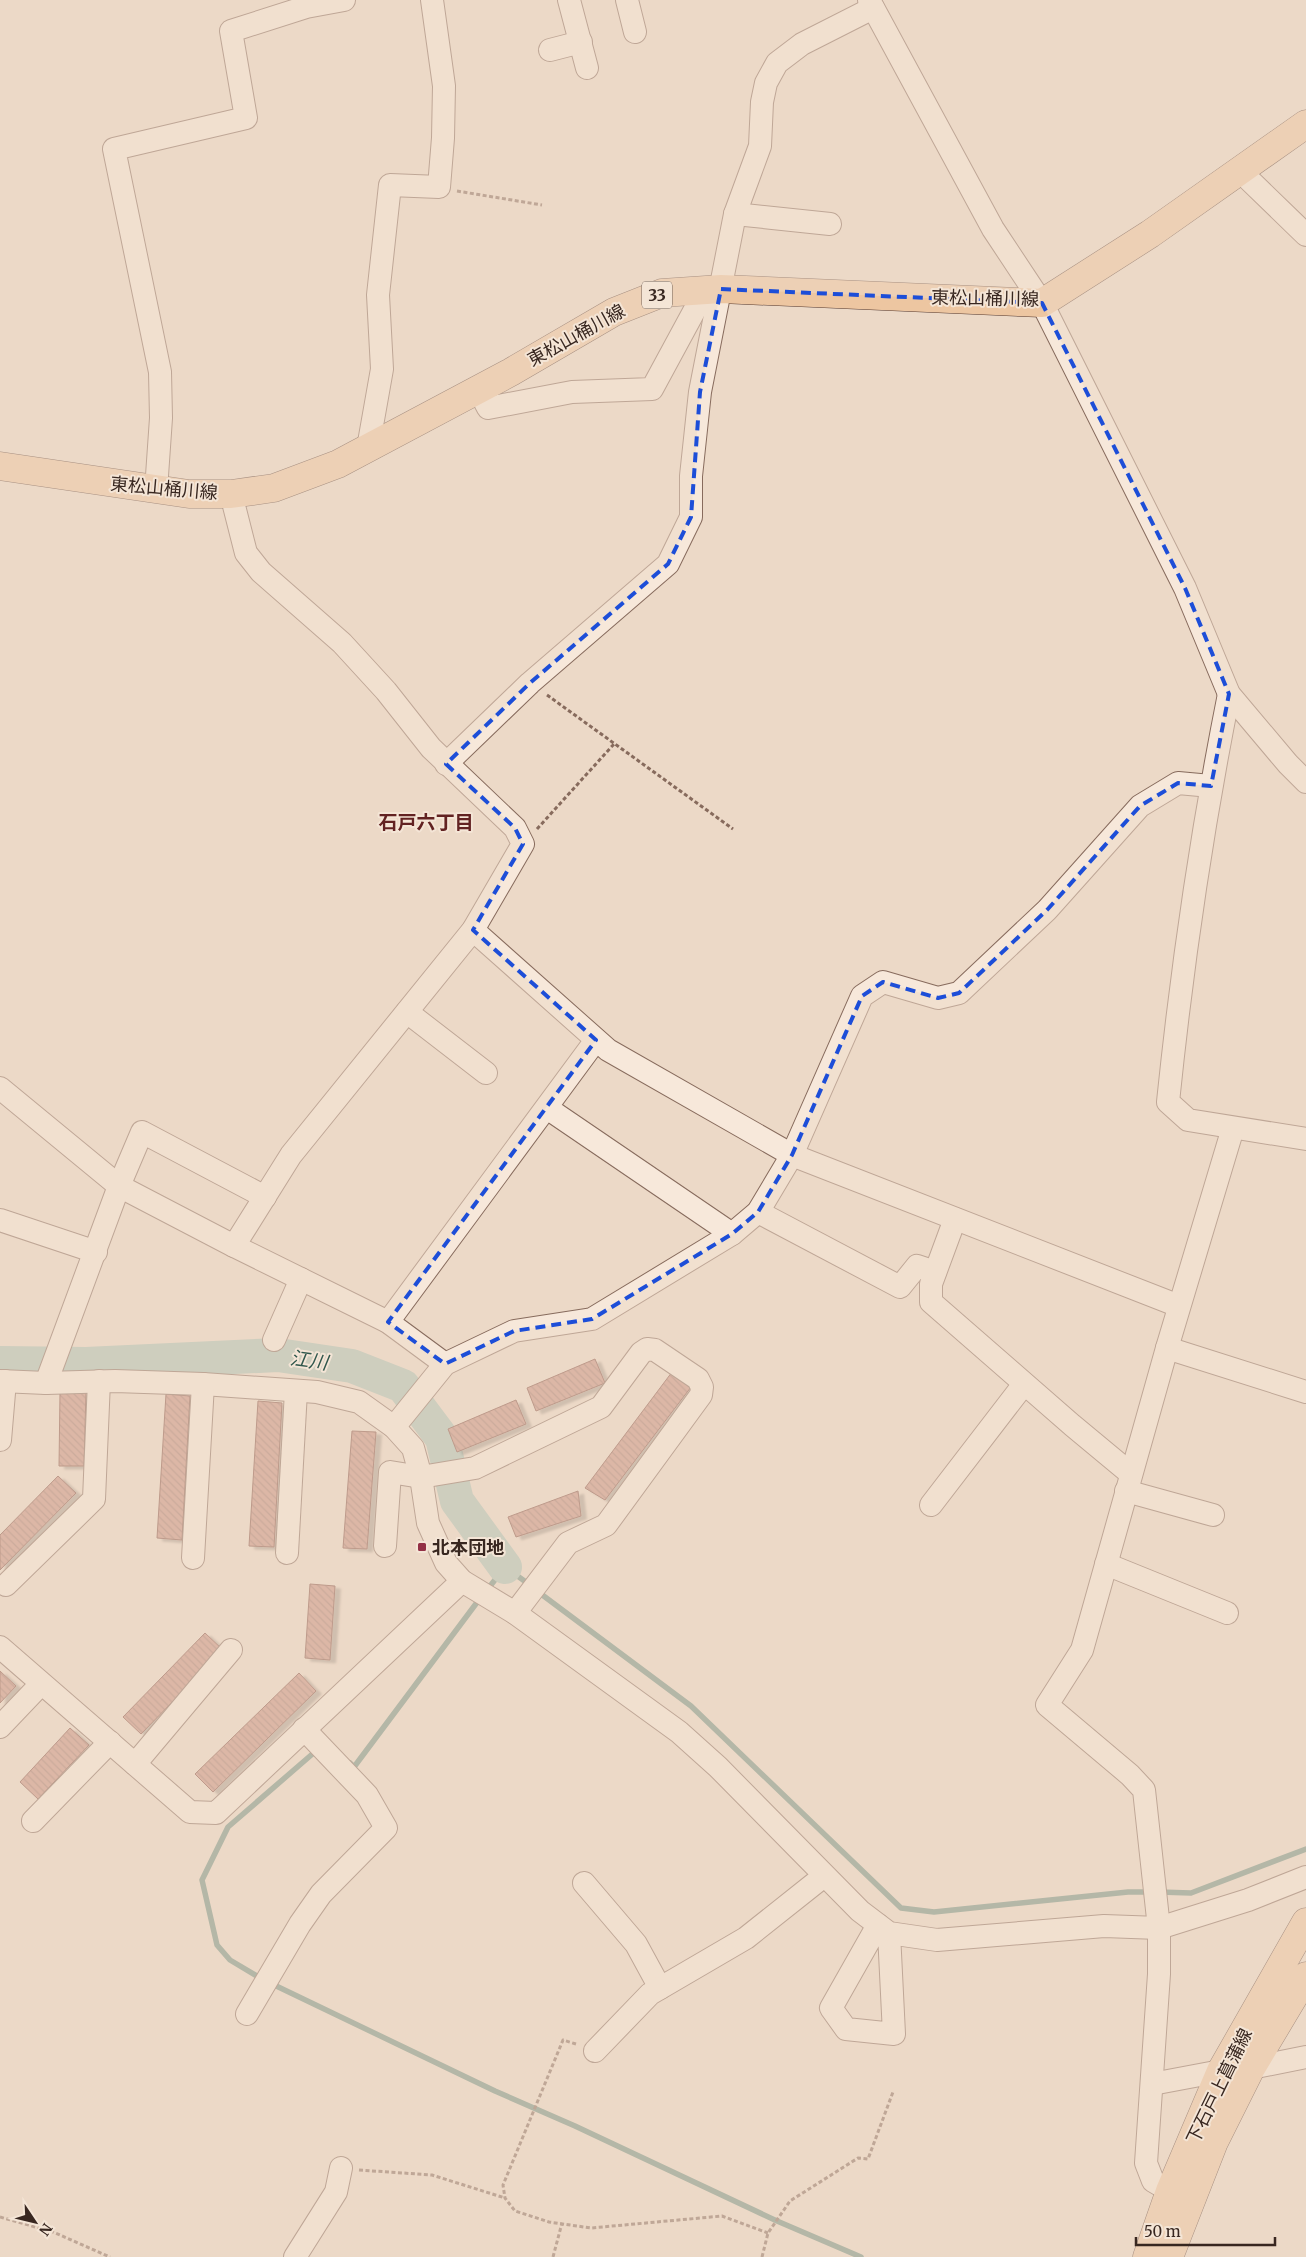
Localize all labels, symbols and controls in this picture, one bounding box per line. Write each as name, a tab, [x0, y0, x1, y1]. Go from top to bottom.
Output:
road number: 33	[642, 282, 672, 308]
street label: 東松山桶川線	[931, 286, 1039, 310]
street label: 東松山桶川線	[523, 299, 629, 371]
street label: 東松山桶川線	[109, 472, 219, 504]
district label: 石戸六丁目	[378, 810, 474, 834]
water label: 江川	[289, 1345, 331, 1375]
place label: 北本団地	[432, 1536, 504, 1559]
marker: 北本団地	[416, 1541, 428, 1553]
street label: 下石戸上菖蒲線	[1181, 2024, 1257, 2148]
north arrow	[10, 2197, 60, 2247]
scale bar	[1136, 2214, 1275, 2246]
text: N	[35, 2220, 56, 2239]
text: 50 m	[1144, 2222, 1181, 2241]

